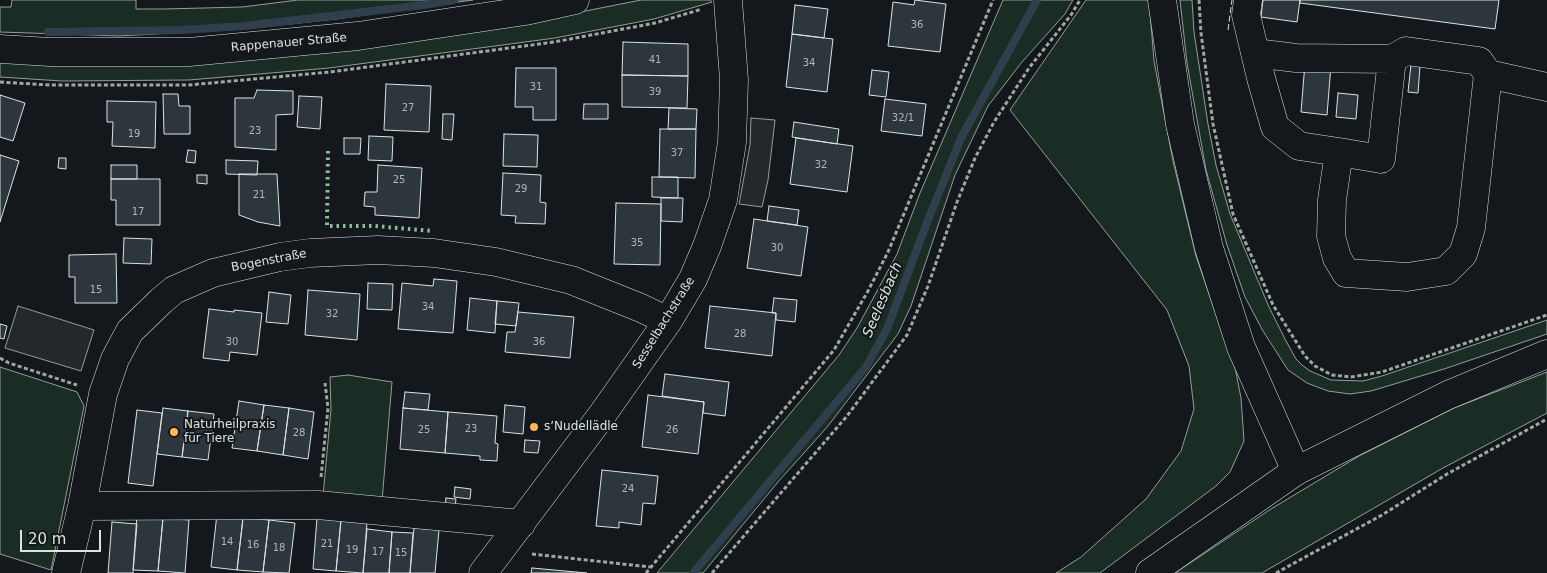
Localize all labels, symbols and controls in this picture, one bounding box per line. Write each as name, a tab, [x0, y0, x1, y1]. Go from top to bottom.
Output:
house number: 36	[911, 19, 923, 31]
street label: Rappenauer Straße	[230, 31, 348, 55]
house number: 41	[649, 54, 661, 66]
house number: 34	[803, 57, 815, 69]
house number: 31	[530, 81, 542, 93]
house number: 39	[649, 86, 661, 98]
house number: 27	[402, 102, 414, 114]
house number: 32/1	[892, 112, 914, 124]
house number: 23	[249, 125, 261, 137]
house number: 19	[128, 128, 140, 140]
house number: 37	[671, 147, 683, 159]
house number: 32	[815, 159, 827, 171]
house number: 25	[393, 174, 405, 186]
house number: 29	[515, 183, 527, 195]
house number: 21	[253, 189, 265, 201]
house number: 17	[132, 206, 144, 218]
house number: 35	[631, 237, 643, 249]
house number: 30	[771, 242, 783, 254]
street label: Bogenstraße	[230, 247, 308, 275]
water label: Seelesbach	[860, 260, 906, 340]
street label: Sesselbachstraße	[630, 274, 698, 372]
house number: 15	[90, 284, 102, 296]
house number: 34	[422, 301, 434, 313]
house number: 32	[326, 308, 338, 320]
house number: 28	[734, 328, 746, 340]
house number: 30	[226, 336, 238, 348]
house number: 36	[533, 336, 545, 348]
place label: Naturheilpraxis für Tiere	[184, 418, 276, 446]
place label: s’Nudellädle	[544, 420, 618, 434]
marker: s’Nudellädle	[528, 421, 540, 433]
house number: 23	[465, 423, 477, 435]
house number: 25	[418, 424, 430, 436]
house number: 26	[666, 424, 678, 436]
marker: Naturheilpraxis für Tiere	[168, 426, 180, 438]
house number: 28	[293, 427, 305, 439]
house number: 24	[622, 483, 634, 495]
scale bar	[22, 520, 104, 552]
text: 20 m	[28, 530, 66, 548]
house number: 14	[221, 536, 233, 548]
house number: 21	[321, 538, 333, 550]
house number: 16	[247, 539, 259, 551]
house number: 18	[273, 542, 285, 554]
house number: 19	[346, 544, 358, 556]
house number: 17	[372, 546, 384, 558]
house number: 15	[395, 547, 407, 559]

